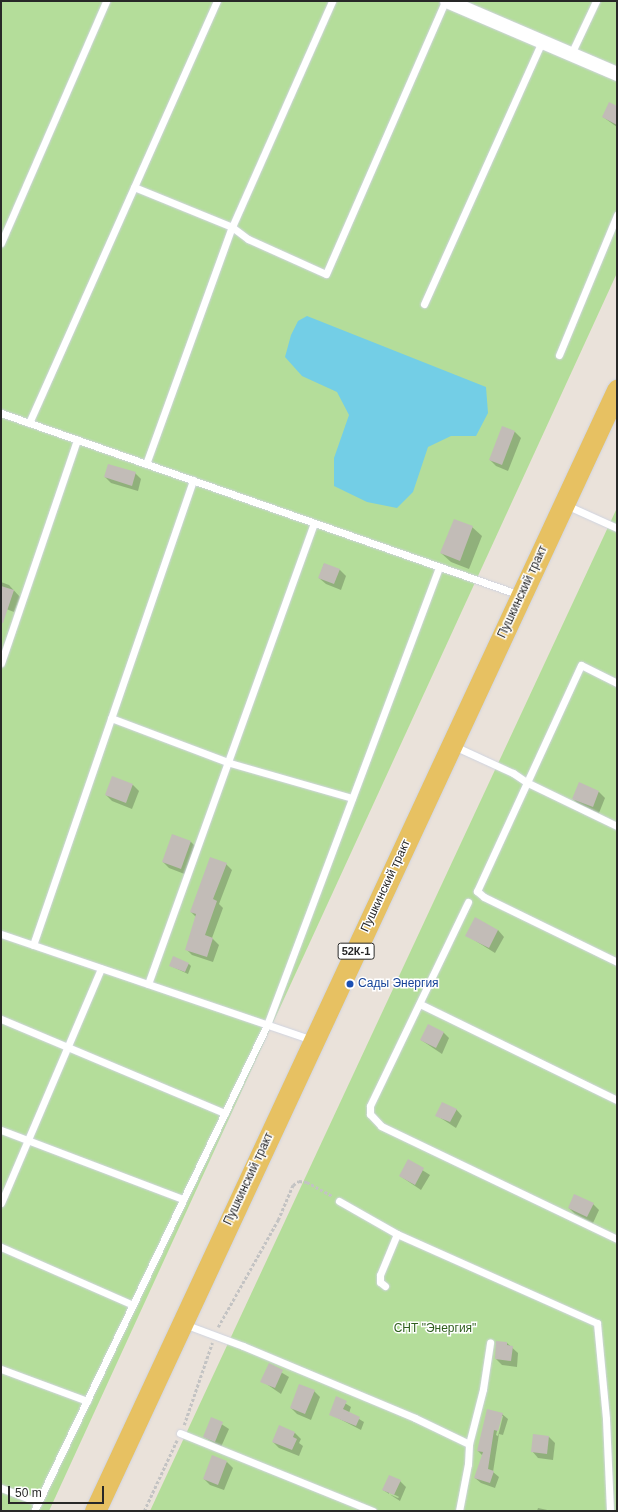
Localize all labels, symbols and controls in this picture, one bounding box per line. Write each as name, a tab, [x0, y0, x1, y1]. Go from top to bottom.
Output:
street label: Пушкинский тракт	[495, 543, 551, 641]
street label: Пушкинский тракт	[358, 837, 414, 935]
road number: 52К-1	[337, 942, 375, 960]
place label: Сады Энергия	[358, 977, 439, 991]
marker: Сады Энергия	[345, 979, 355, 989]
street label: Пушкинский тракт	[221, 1130, 277, 1228]
park label: СНТ "Энергия"	[394, 1322, 476, 1336]
scale bar	[10, 1478, 106, 1504]
text: 50 m	[15, 1486, 42, 1500]

